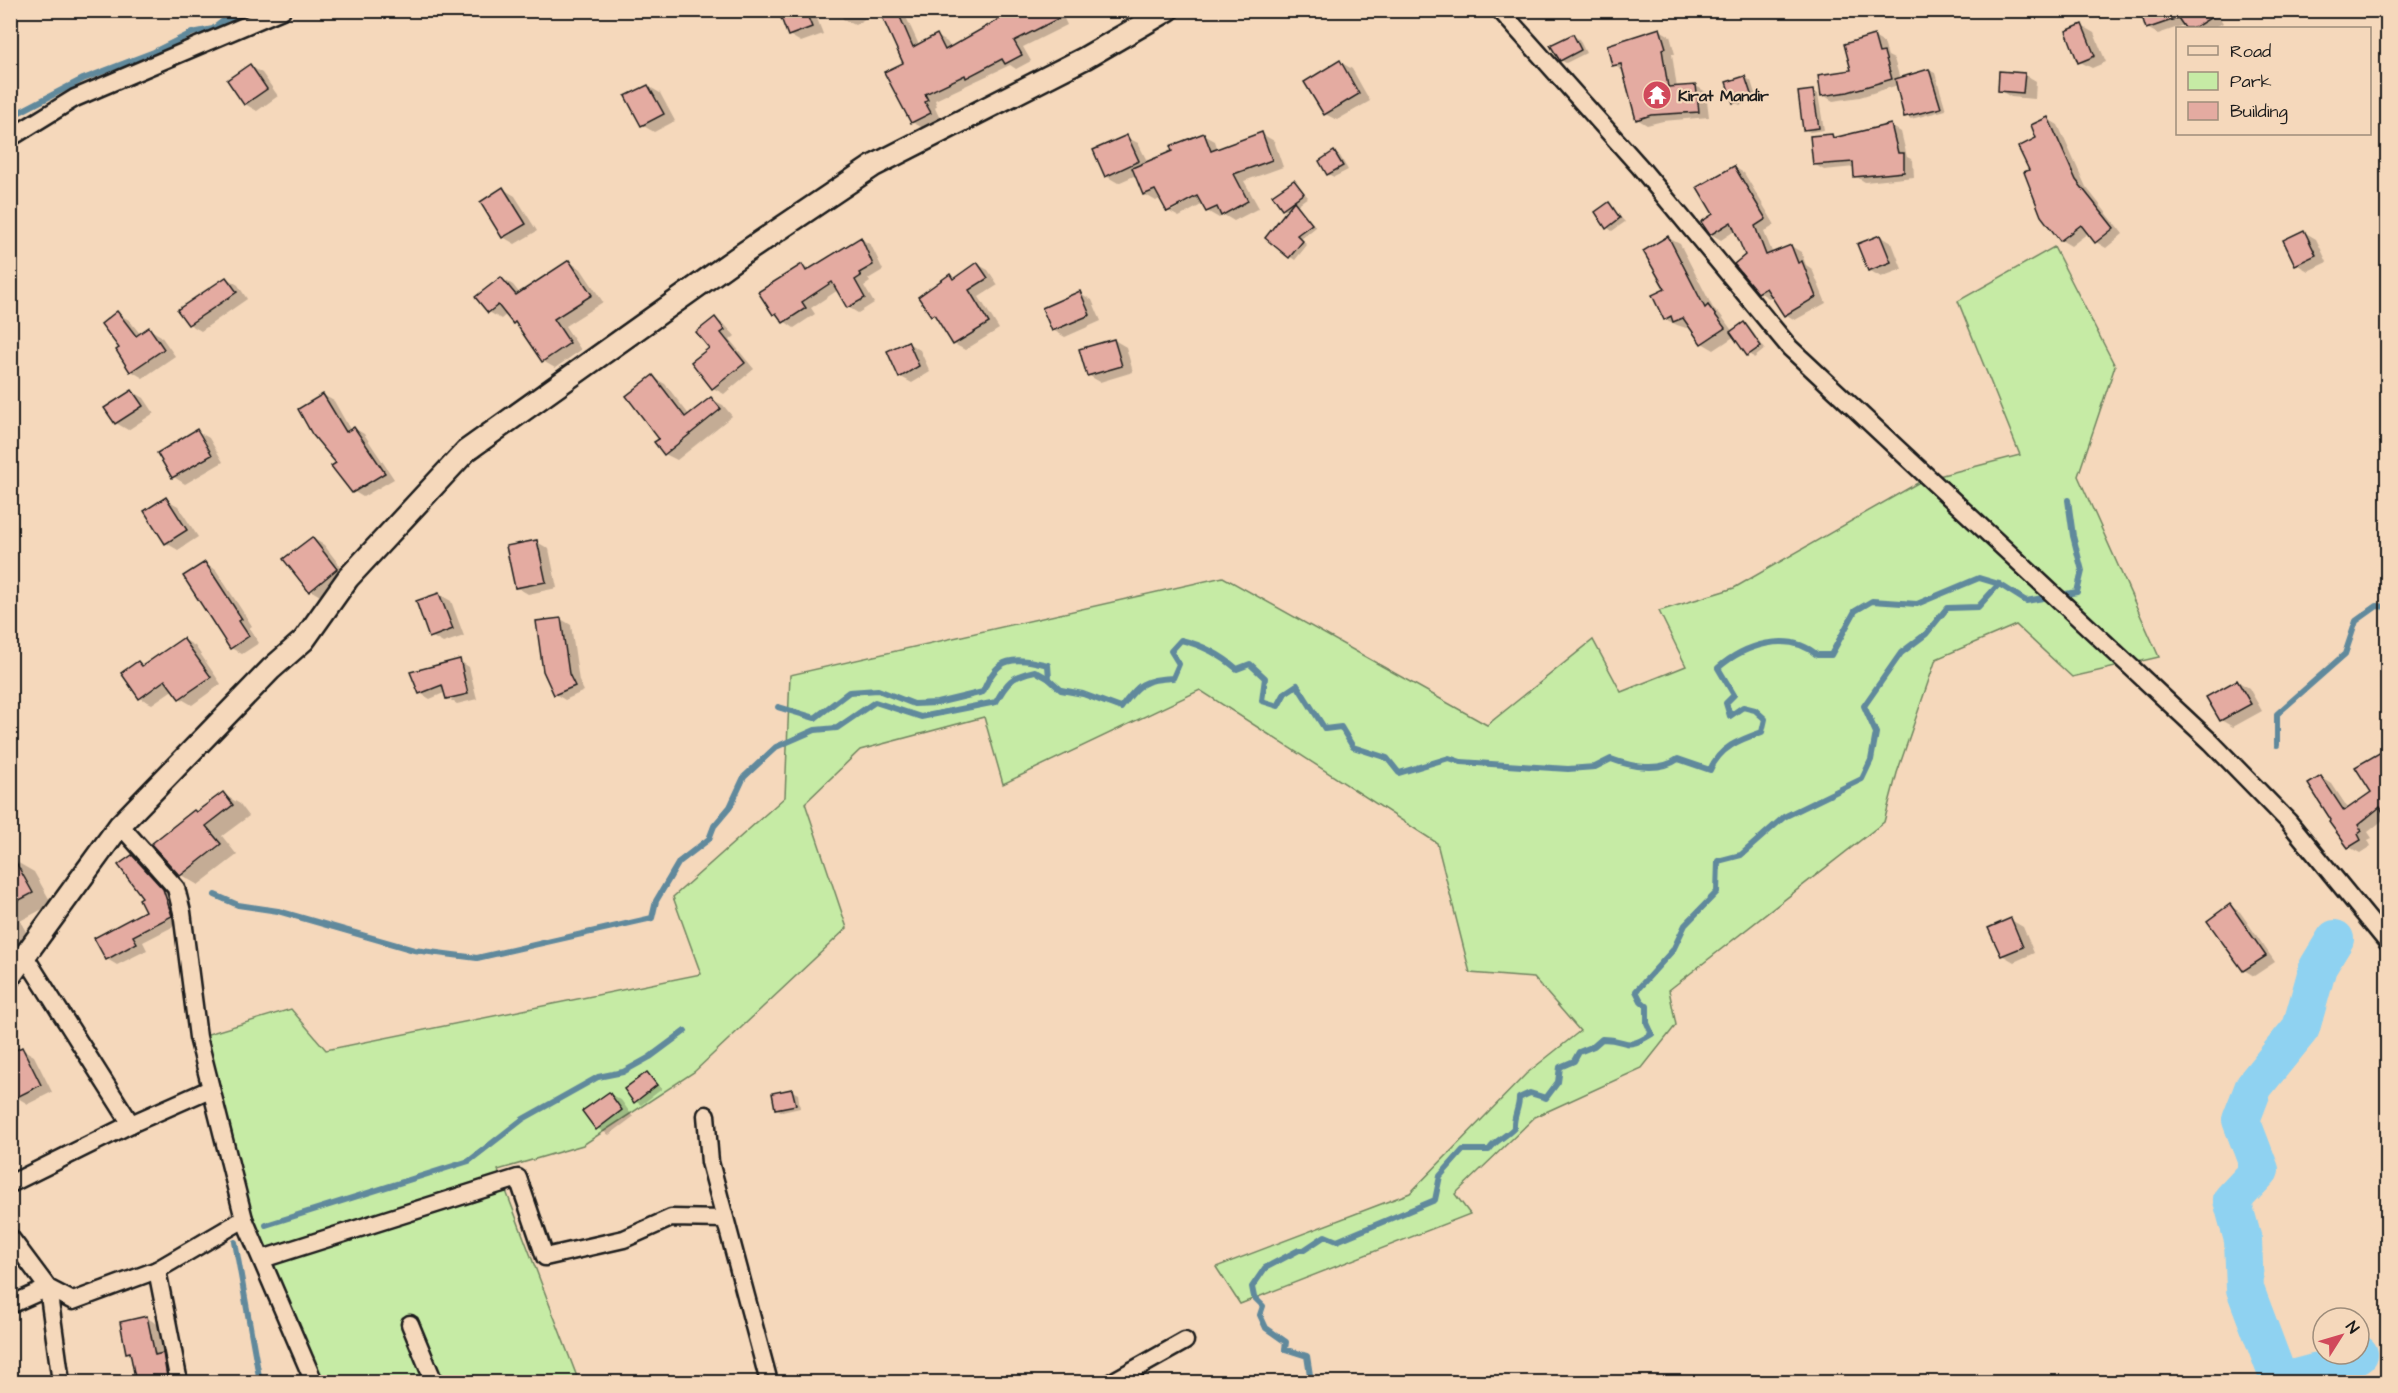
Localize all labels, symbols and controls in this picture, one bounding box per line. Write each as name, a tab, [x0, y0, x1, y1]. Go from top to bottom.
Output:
legend	[2176, 27, 2371, 135]
text: Road	[2230, 39, 2271, 64]
text: Park	[2230, 69, 2272, 94]
temple icon: Kirat Mandir	[1641, 79, 1673, 111]
place label: Kirat Mandir	[1678, 85, 1769, 107]
text: Building	[2230, 99, 2288, 125]
north arrow	[2311, 1306, 2371, 1366]
text: N	[2340, 1317, 2364, 1338]

